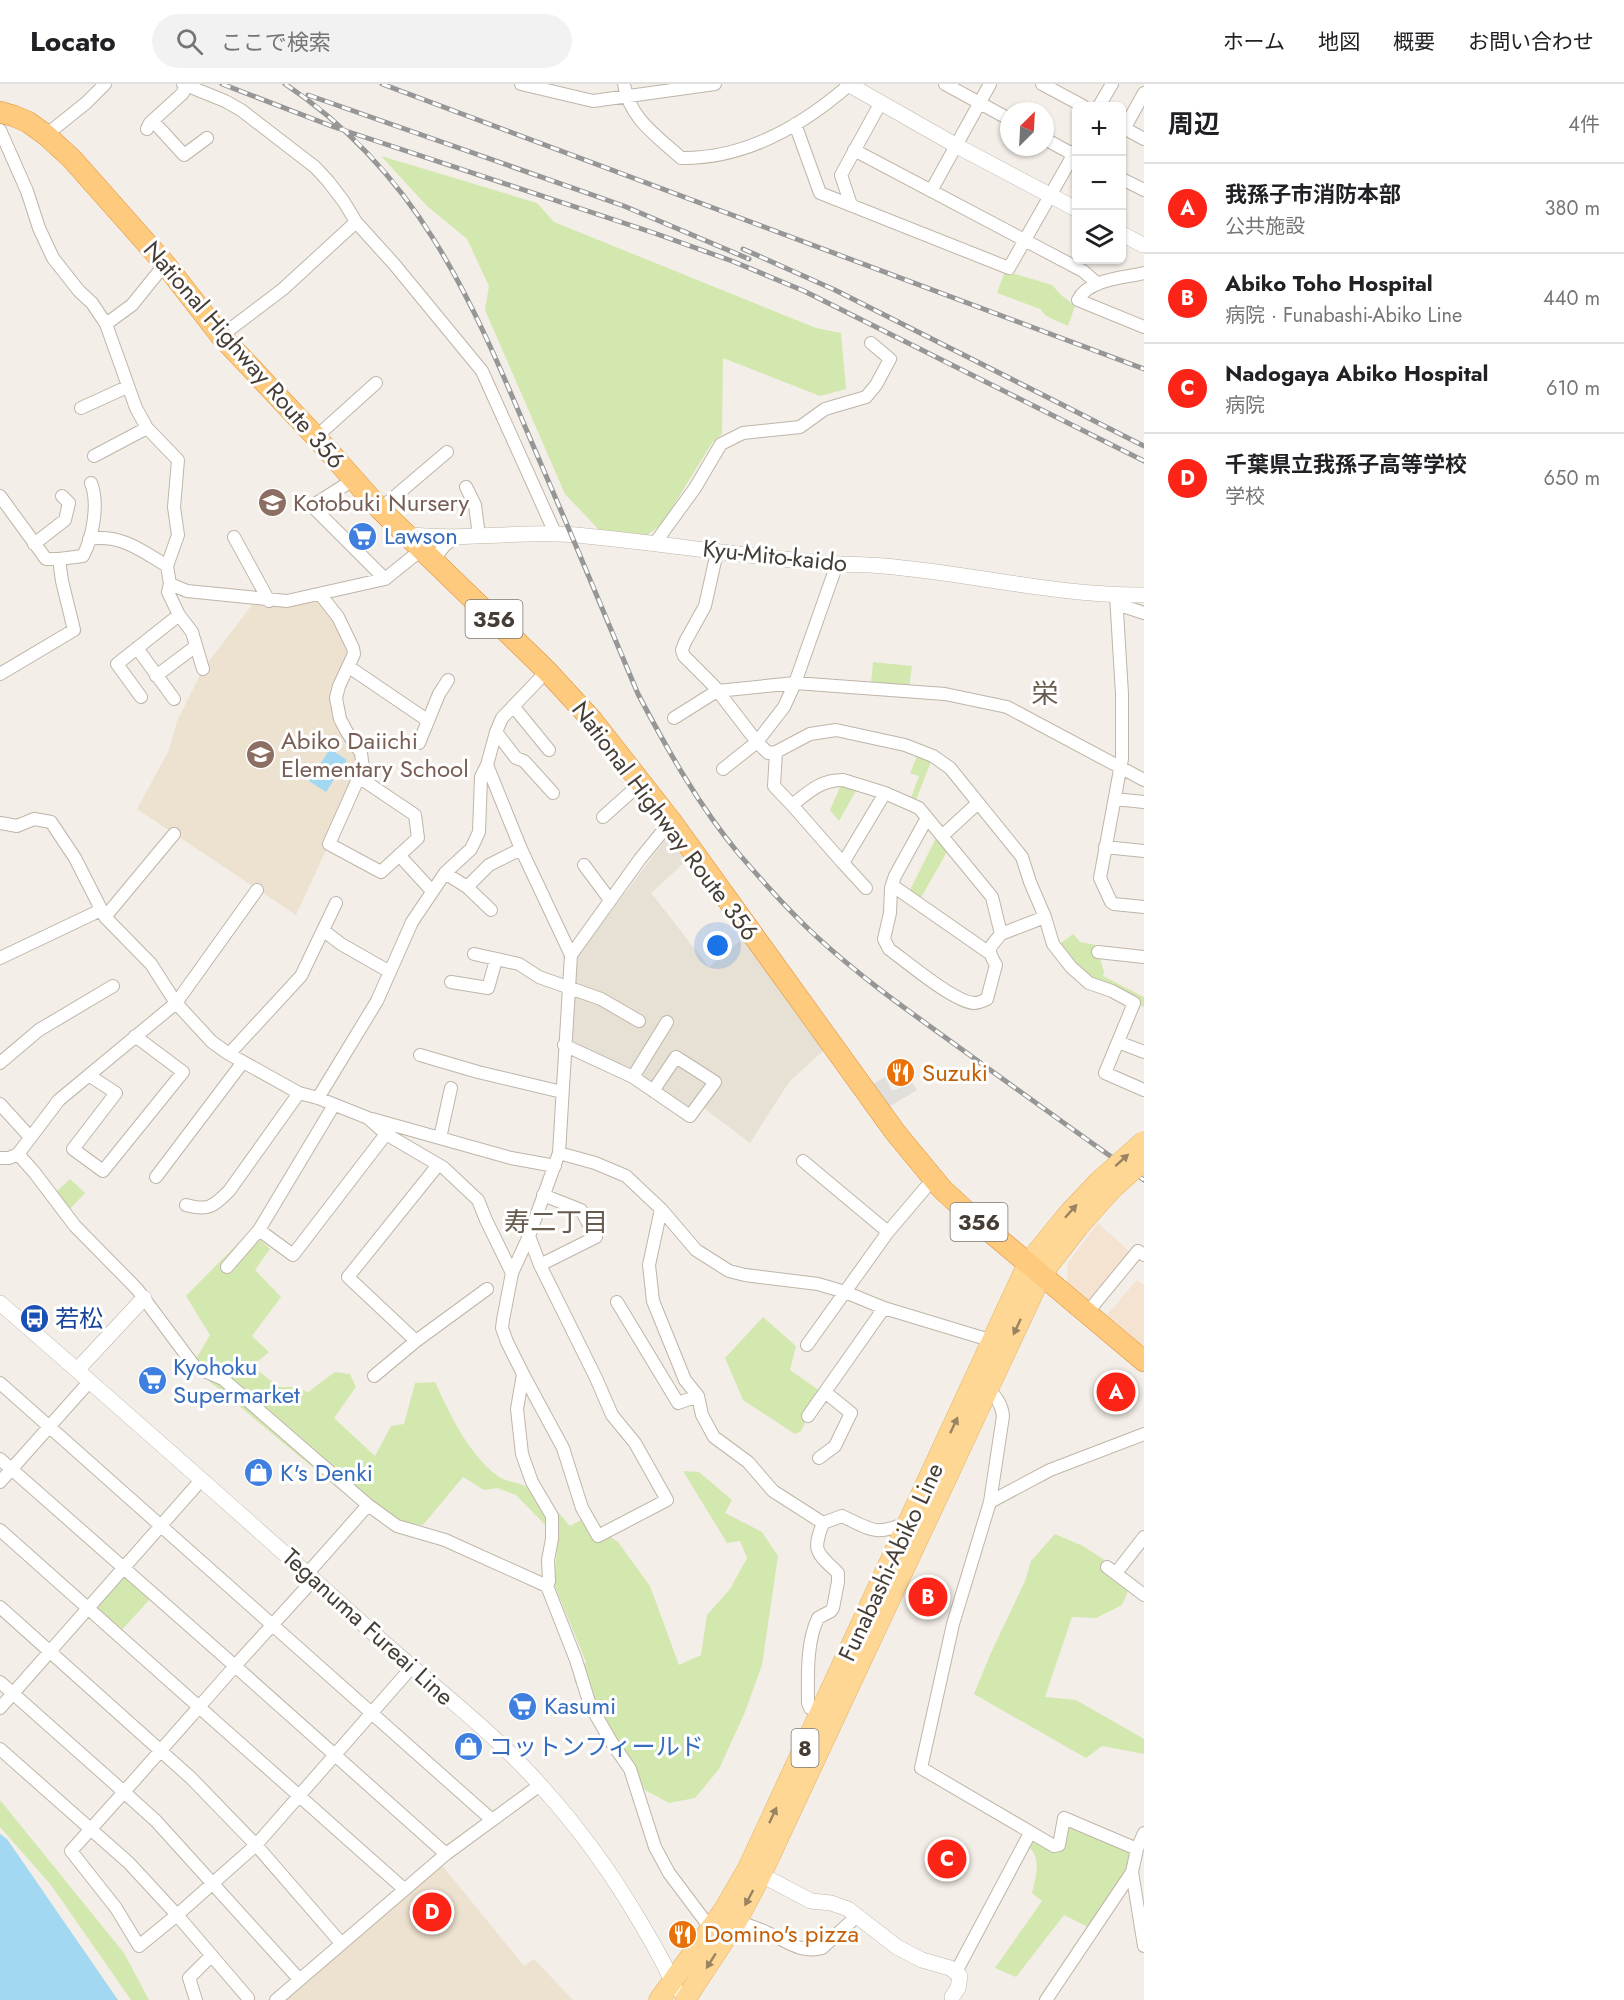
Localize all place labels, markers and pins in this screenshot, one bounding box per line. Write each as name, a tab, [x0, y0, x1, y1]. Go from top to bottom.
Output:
place label: Kotobuki Nursery	[293, 485, 470, 520]
school or university icon: Kotobuki Nursery	[256, 487, 288, 519]
place label: Lawson	[384, 518, 458, 553]
supermarket icon: Lawson	[347, 520, 379, 552]
place label: Abiko Daiichi Elementary School	[281, 723, 469, 786]
school or university icon: Abiko Daiichi Elementary School	[244, 739, 276, 771]
place label: Suzuki	[922, 1055, 988, 1090]
restaurant icon: Suzuki	[885, 1057, 917, 1089]
place label: 若松	[55, 1301, 103, 1336]
bus stop icon: 若松	[18, 1303, 50, 1335]
place label: Kyohoku Supermarket	[173, 1349, 300, 1412]
supermarket icon: Kyohoku Supermarket	[136, 1365, 168, 1397]
pin: A	[1096, 1370, 1136, 1414]
place label: K's Denki	[280, 1455, 373, 1490]
shop icon: K's Denki	[243, 1457, 275, 1489]
pin: B	[908, 1574, 948, 1620]
place label: Kasumi	[544, 1688, 616, 1723]
supermarket icon: Kasumi	[507, 1690, 539, 1722]
place label: コットンフィールド	[489, 1729, 704, 1764]
shop icon: コットンフィールド	[452, 1731, 484, 1763]
pin: C	[928, 1836, 966, 1882]
pin: D	[412, 1890, 452, 1934]
place label: Domino's pizza	[704, 1916, 859, 1951]
restaurant icon: Domino's pizza	[667, 1918, 699, 1950]

